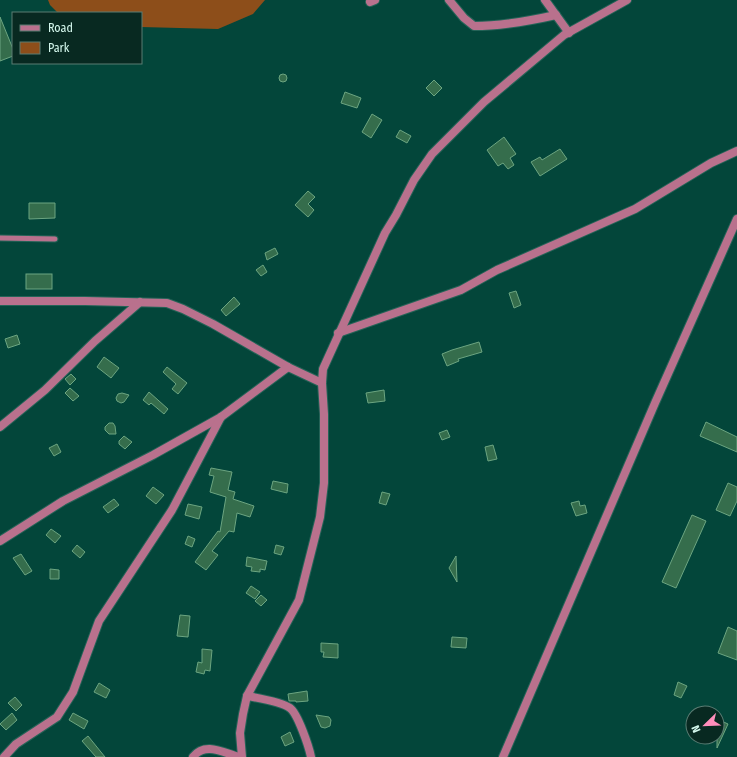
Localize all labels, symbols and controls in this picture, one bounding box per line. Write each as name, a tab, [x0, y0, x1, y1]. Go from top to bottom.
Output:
legend	[12, 12, 142, 64]
text: Road	[48, 21, 73, 35]
text: Park	[48, 41, 70, 55]
north arrow	[685, 705, 725, 745]
text: N	[689, 723, 704, 734]

